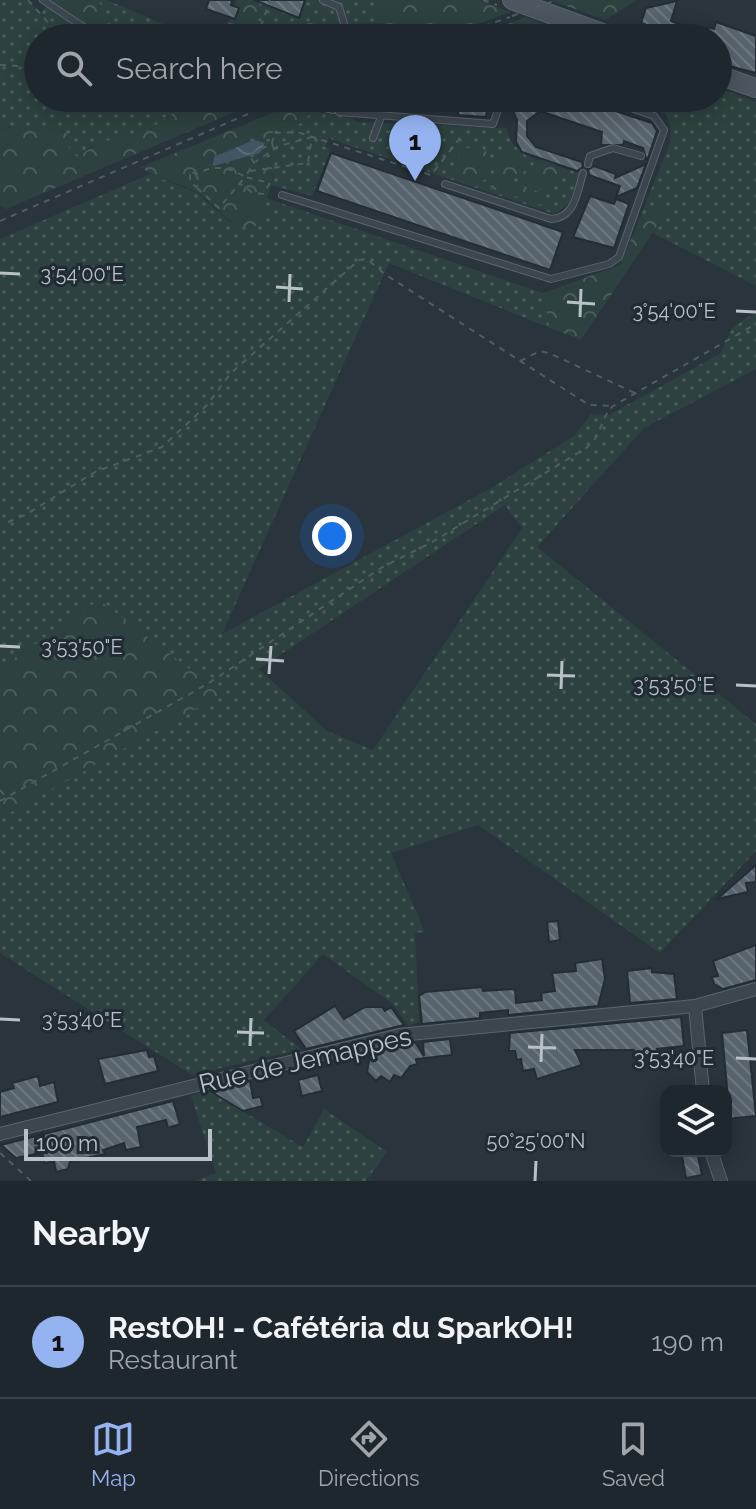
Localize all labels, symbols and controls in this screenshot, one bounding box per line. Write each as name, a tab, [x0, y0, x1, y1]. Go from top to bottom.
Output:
search box	[24, 24, 732, 112]
icon: search	[52, 46, 96, 90]
text: Search here	[116, 51, 283, 86]
pin: 1	[389, 115, 441, 181]
text: 3°54'00"E	[40, 262, 124, 286]
text: 3°54'00"E	[632, 299, 716, 323]
your location	[312, 516, 352, 556]
text: 3°53'50"E	[41, 635, 123, 659]
text: 3°53'50"E	[633, 673, 715, 697]
text: 3°53'40"E	[42, 1008, 122, 1032]
street label: Rue de Jemappes	[196, 1021, 414, 1099]
text: 3°53'40"E	[634, 1046, 714, 1070]
map controls	[660, 1085, 732, 1157]
button: layers	[660, 1085, 732, 1157]
scale bar	[24, 1125, 212, 1161]
text: 50°25'00"N	[487, 1129, 585, 1153]
text: 100 m	[36, 1130, 98, 1156]
text: Nearby	[32, 1213, 150, 1253]
text: RestOH! - Cafétéria du SparkOH!	[108, 1310, 574, 1345]
text: 1	[52, 1327, 64, 1357]
text: 190 m	[651, 1327, 724, 1357]
text: Restaurant	[108, 1345, 238, 1375]
tab: Map	[91, 1417, 136, 1491]
tab: Directions	[318, 1417, 420, 1491]
tab: Saved	[602, 1417, 665, 1491]

